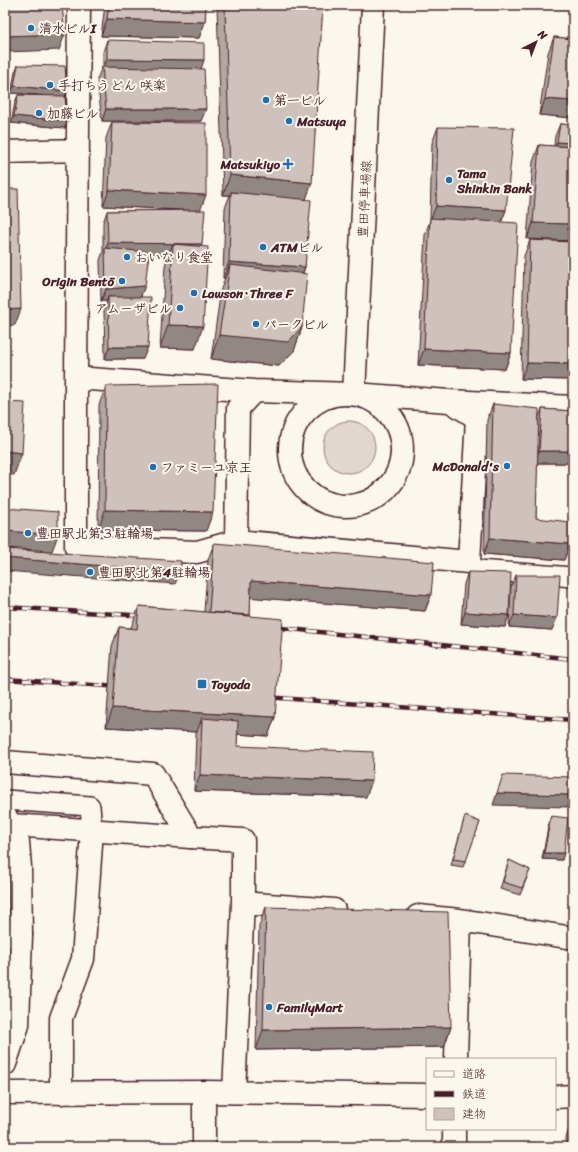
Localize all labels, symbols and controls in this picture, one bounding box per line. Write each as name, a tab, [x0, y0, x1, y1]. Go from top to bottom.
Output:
place label: 清水ビルI	[39, 17, 98, 40]
north arrow	[516, 22, 556, 62]
marker: 清水ビルI	[26, 23, 36, 33]
text: N	[532, 25, 552, 45]
place label: 手打ちうどん 咲楽	[58, 74, 166, 97]
marker: 手打ちうどん 咲楽	[45, 80, 55, 90]
place label: 第一ビル	[274, 89, 326, 112]
marker: 第一ビル	[261, 95, 271, 105]
place label: 加藤ビル	[47, 102, 99, 125]
marker: 加藤ビル	[34, 108, 44, 118]
place label: Matsuya	[296, 110, 346, 133]
marker: Matsuya	[284, 116, 294, 126]
place label: Matsukiyo	[219, 153, 280, 176]
street label: 豊田停車場線	[351, 158, 378, 239]
marker: Matsukiyo	[283, 159, 293, 169]
place label: Tama Shinkin Bank	[456, 162, 532, 200]
marker: Tama Shinkin Bank	[444, 175, 454, 185]
place label: ATMビル	[270, 236, 324, 259]
marker: ATMビル	[258, 242, 268, 252]
place label: おいなり食堂	[135, 246, 213, 269]
marker: おいなり食堂	[122, 252, 132, 262]
place label: Origin Bentō	[41, 270, 115, 293]
marker: Origin Bentō	[117, 276, 127, 286]
place label: Lawson･Three F	[202, 282, 295, 305]
marker: Lawson･Three F	[189, 288, 199, 298]
place label: アムーザビル	[95, 297, 172, 320]
marker: アムーザビル	[175, 303, 185, 313]
place label: パークビル	[264, 313, 329, 336]
marker: パークビル	[251, 319, 261, 329]
place label: McDonald's	[432, 455, 500, 478]
place label: ファミーユ京王	[161, 456, 252, 479]
marker: McDonald's	[502, 461, 512, 471]
marker: ファミーユ京王	[148, 462, 158, 472]
place label: 豊田駅北第３駐輪場	[36, 522, 153, 545]
marker: 豊田駅北第３駐輪場	[23, 528, 33, 538]
place label: 豊田駅北第4駐輪場	[98, 561, 210, 584]
marker: 豊田駅北第4駐輪場	[85, 567, 95, 577]
place label: Toyoda	[211, 673, 251, 696]
marker: Toyoda	[196, 678, 208, 690]
place label: FamilyMart	[276, 996, 344, 1019]
marker: FamilyMart	[264, 1002, 274, 1012]
legend	[426, 1058, 556, 1130]
text: 道路	[462, 1063, 486, 1085]
text: 鉄道	[462, 1083, 486, 1105]
text: 建物	[462, 1103, 486, 1125]

